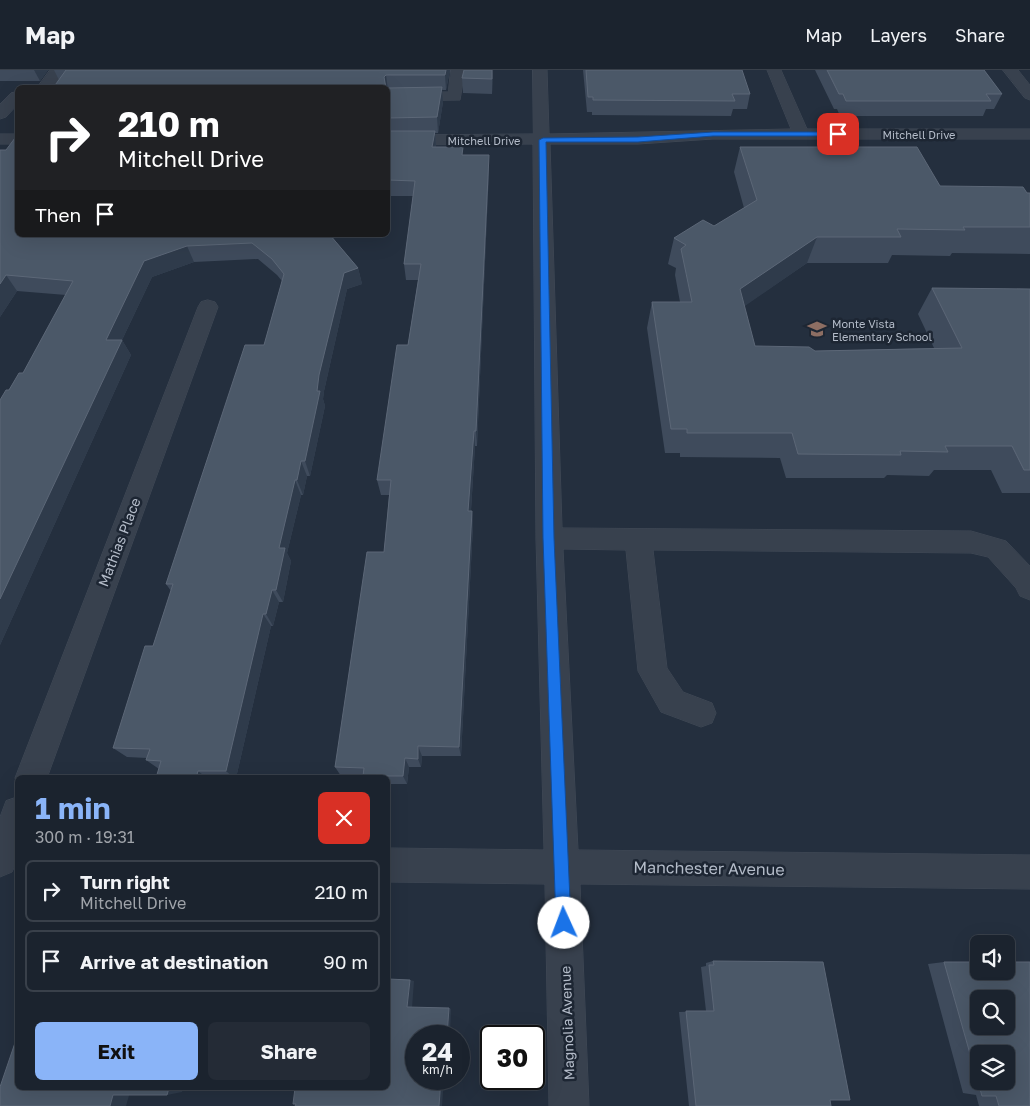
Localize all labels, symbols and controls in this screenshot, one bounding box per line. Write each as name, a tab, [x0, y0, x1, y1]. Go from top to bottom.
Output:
text: Map	[25, 20, 75, 49]
text: Map	[805, 24, 842, 46]
text: Layers	[870, 24, 927, 46]
text: Share	[955, 24, 1005, 46]
text: 210 m	[118, 103, 220, 145]
icon: right	[35, 105, 100, 170]
pin	[817, 113, 859, 155]
icon: arrive	[824, 120, 852, 148]
street label: Mitchell Drive	[883, 128, 956, 141]
street label: Mitchell Drive	[448, 134, 521, 147]
text: Mitchell Drive	[118, 145, 264, 172]
icon: arrive	[91, 200, 119, 228]
text: Then	[35, 203, 81, 226]
place label: Monte Vista Elementary School	[832, 317, 932, 343]
school or university icon: Monte Vista Elementary School	[806, 318, 828, 340]
street label: Mathias Place	[94, 495, 144, 589]
text: 1 min	[35, 790, 111, 826]
button: close	[318, 792, 370, 844]
text: 300 m · 19:31	[35, 827, 135, 847]
street label: Manchester Avenue	[633, 857, 785, 879]
text: Turn right	[80, 870, 170, 893]
icon: right	[37, 877, 65, 905]
text: 210 m	[314, 880, 368, 903]
text: Mitchell Drive	[80, 893, 186, 913]
position arrow	[537, 896, 589, 948]
map controls	[970, 935, 1015, 1090]
button: sound	[970, 935, 1015, 980]
icon: arrive	[37, 947, 65, 975]
text: Arrive at destination	[80, 950, 268, 973]
text: 90 m	[323, 950, 368, 973]
street label: Magnolia Avenue	[557, 965, 577, 1081]
button: search	[970, 990, 1015, 1035]
button: Exit	[35, 1022, 198, 1080]
button: Share	[208, 1022, 370, 1080]
speed limit sign: 30	[480, 1025, 545, 1090]
text: 24	[422, 1036, 453, 1067]
button: layers	[970, 1045, 1015, 1090]
text: km/h	[422, 1062, 453, 1077]

